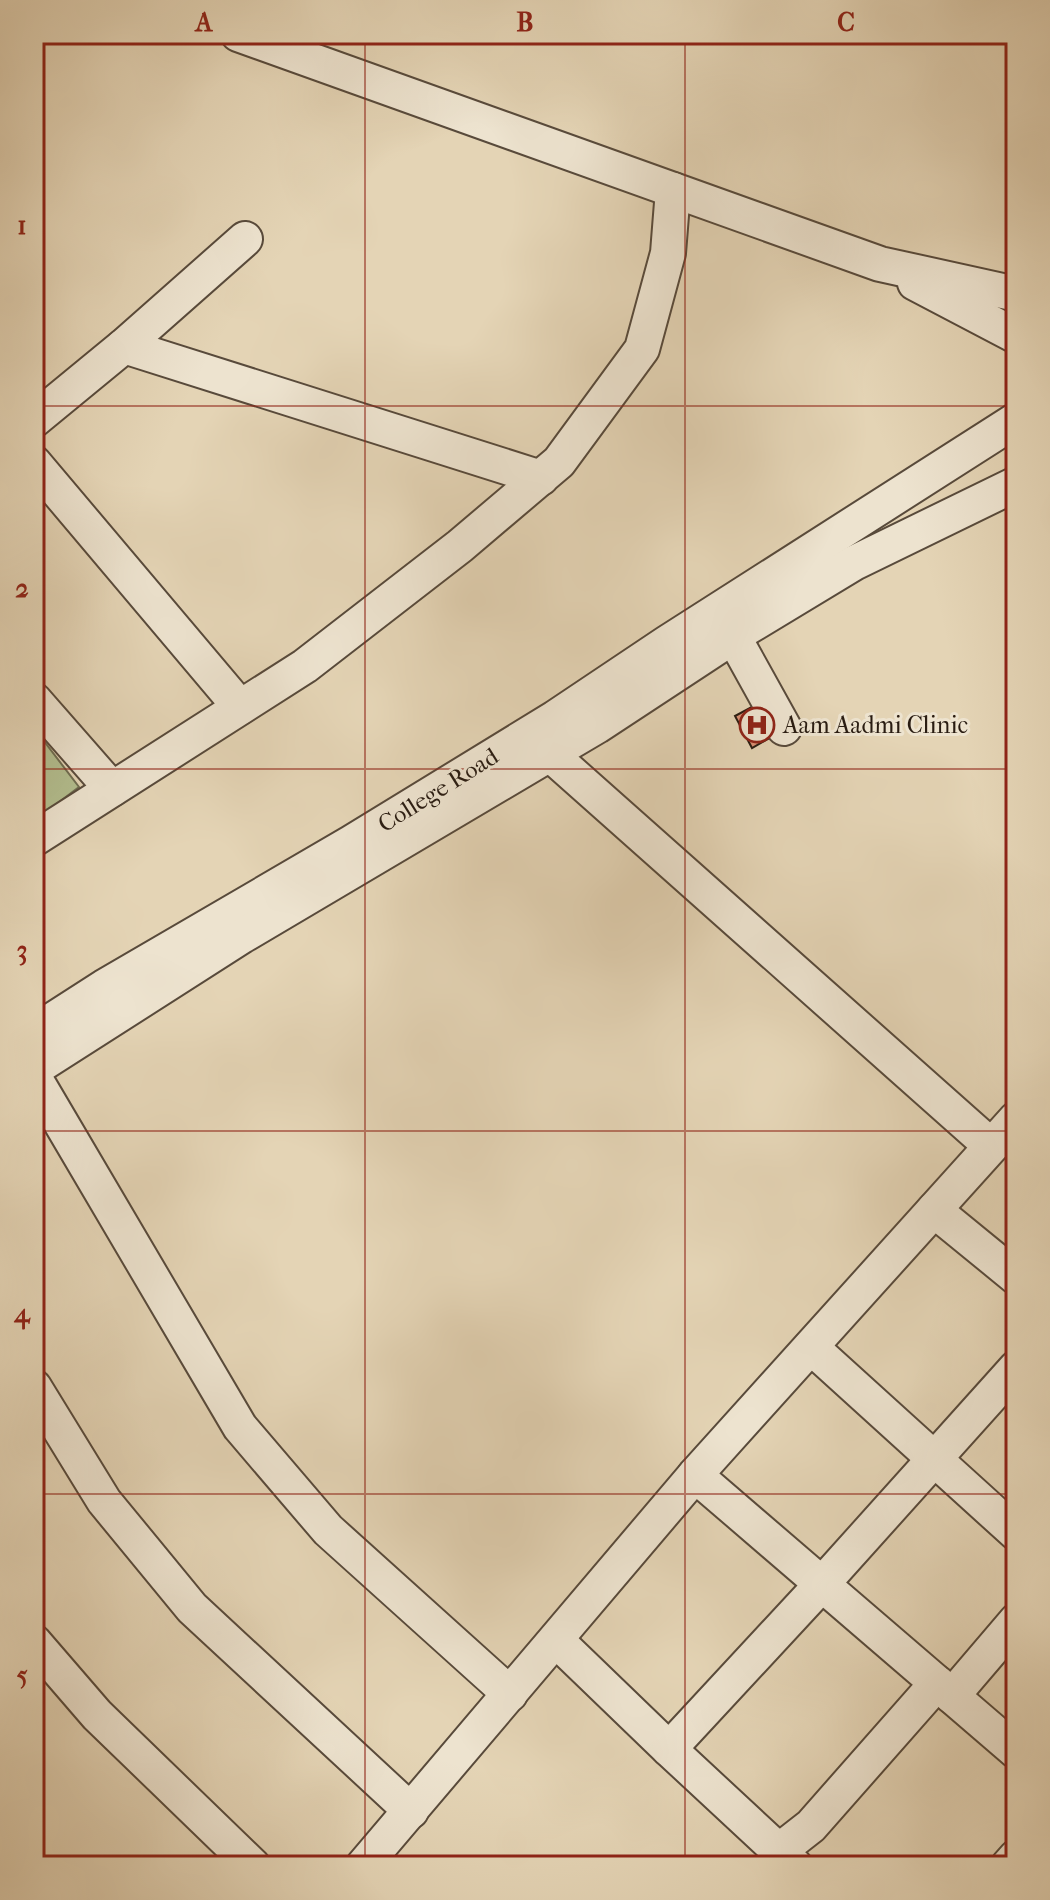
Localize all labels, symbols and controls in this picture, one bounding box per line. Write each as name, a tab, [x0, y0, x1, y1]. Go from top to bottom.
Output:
text: A	[194, 7, 214, 38]
text: B	[517, 7, 534, 38]
text: C	[837, 7, 855, 38]
text: 1	[17, 210, 27, 241]
text: 2	[15, 573, 29, 604]
hospital icon: Aam Aadmi Clinic	[738, 706, 776, 744]
place label: Aam Aadmi Clinic	[782, 711, 968, 739]
street label: College Road	[373, 742, 504, 838]
text: 3	[17, 935, 27, 966]
text: 4	[13, 1298, 31, 1330]
text: 5	[16, 1660, 28, 1691]

